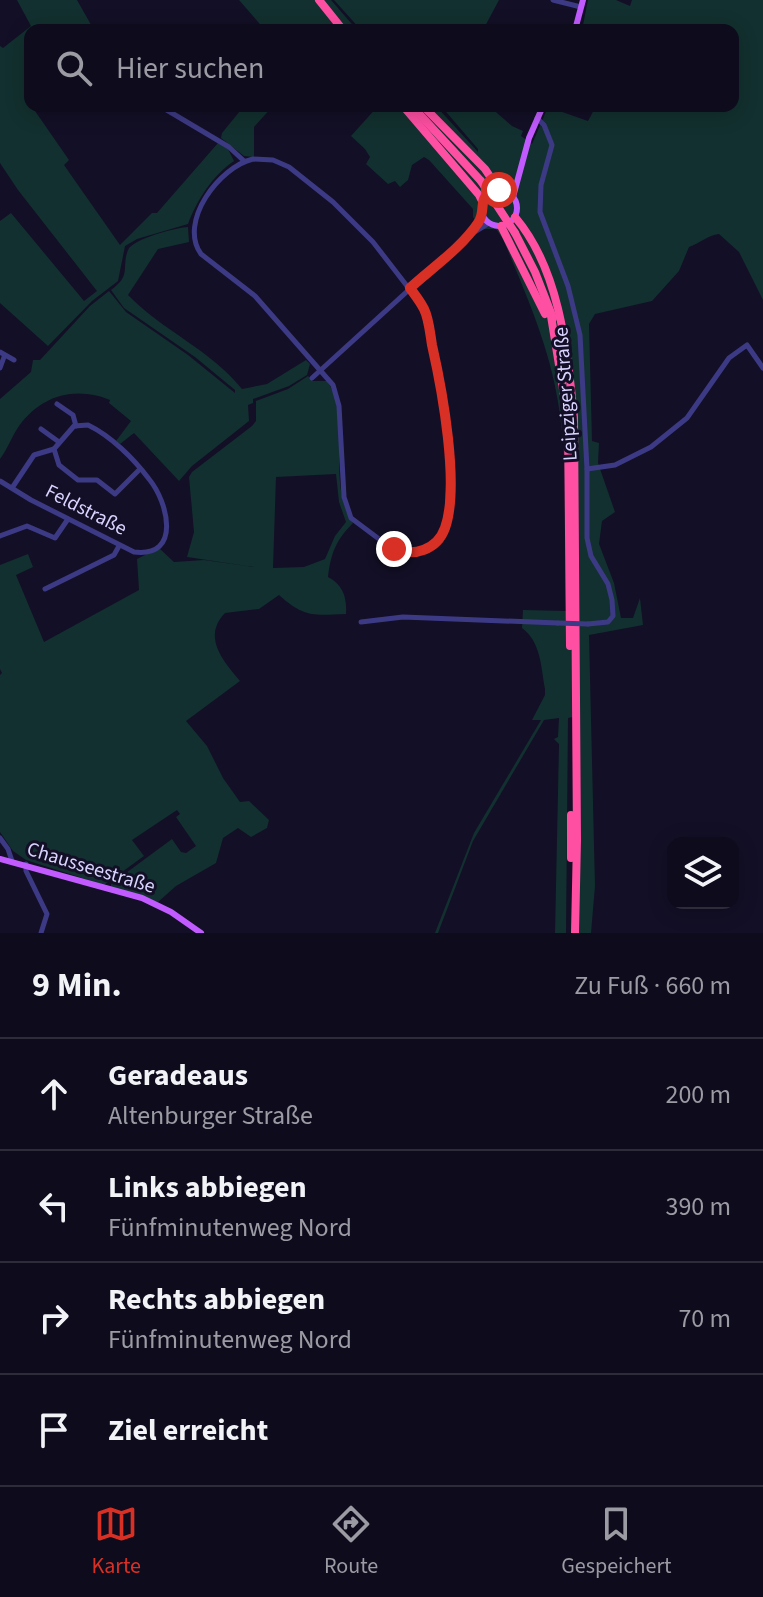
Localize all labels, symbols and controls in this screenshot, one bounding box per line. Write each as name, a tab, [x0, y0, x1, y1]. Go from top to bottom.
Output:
search box	[24, 24, 739, 112]
icon: search	[52, 46, 96, 90]
text: Hier suchen	[116, 47, 264, 90]
route start	[481, 172, 517, 208]
street label: Leipziger Straße	[547, 326, 585, 462]
street label: Feldstraße	[40, 477, 132, 543]
route end	[376, 531, 412, 567]
street label: Chausseestraße	[24, 835, 159, 901]
map controls	[667, 837, 739, 909]
button: layers	[667, 837, 739, 909]
text: 9 Min.	[32, 961, 122, 1010]
text: Zu Fuß · 660 m	[574, 967, 731, 1004]
text: Geradeaus	[108, 1054, 248, 1097]
icon: ahead	[32, 1072, 76, 1116]
text: 200 m	[665, 1076, 731, 1113]
text: Altenburger Straße	[108, 1097, 313, 1134]
text: Links abbiegen	[108, 1166, 307, 1209]
icon: left	[32, 1184, 76, 1228]
text: 390 m	[665, 1188, 731, 1225]
text: Fünfminutenweg Nord	[108, 1209, 352, 1246]
text: Rechts abbiegen	[108, 1278, 325, 1321]
icon: right	[32, 1296, 76, 1340]
text: 70 m	[678, 1300, 731, 1337]
text: Fünfminutenweg Nord	[108, 1321, 352, 1358]
icon: arrive	[32, 1408, 76, 1452]
text: Ziel erreicht	[108, 1409, 268, 1452]
tab: Karte	[92, 1502, 141, 1582]
tab: Route	[324, 1502, 378, 1582]
tab: Gespeichert	[561, 1502, 672, 1582]

